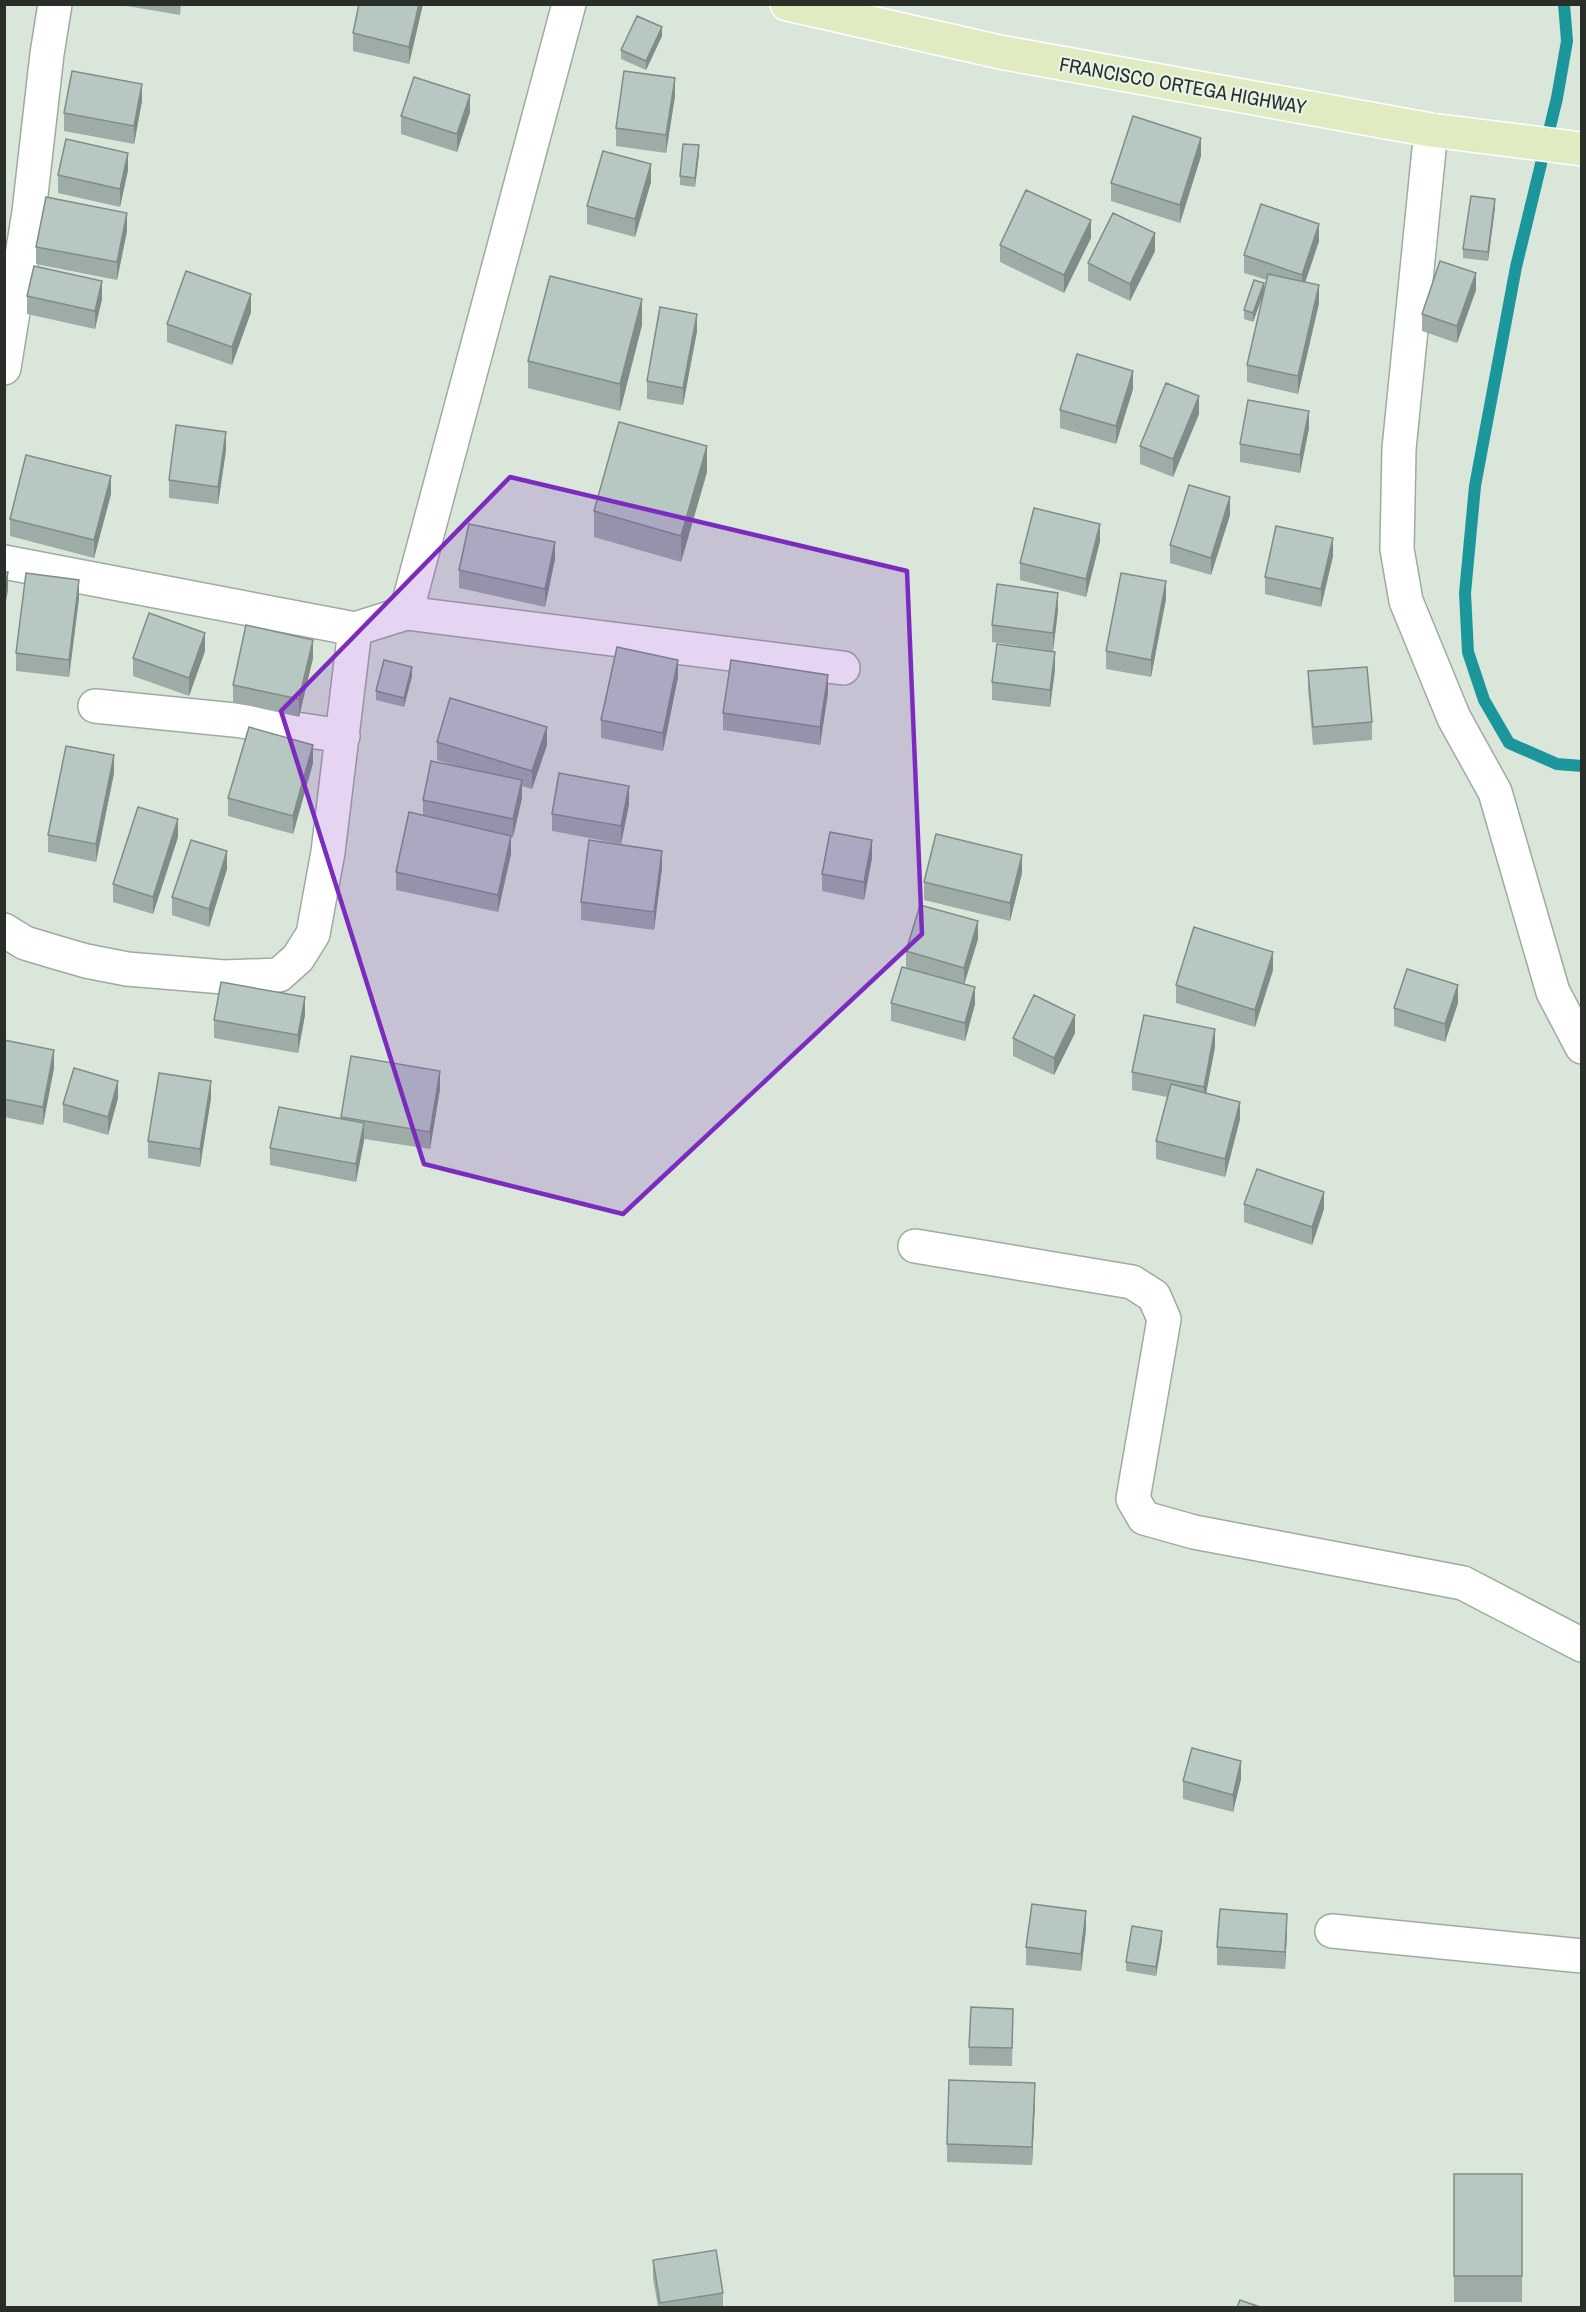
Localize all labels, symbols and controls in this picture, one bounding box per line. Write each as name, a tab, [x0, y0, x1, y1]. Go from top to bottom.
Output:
street label: FRANCISCO ORTEGA HIGHWAY	[1057, 50, 1309, 120]

